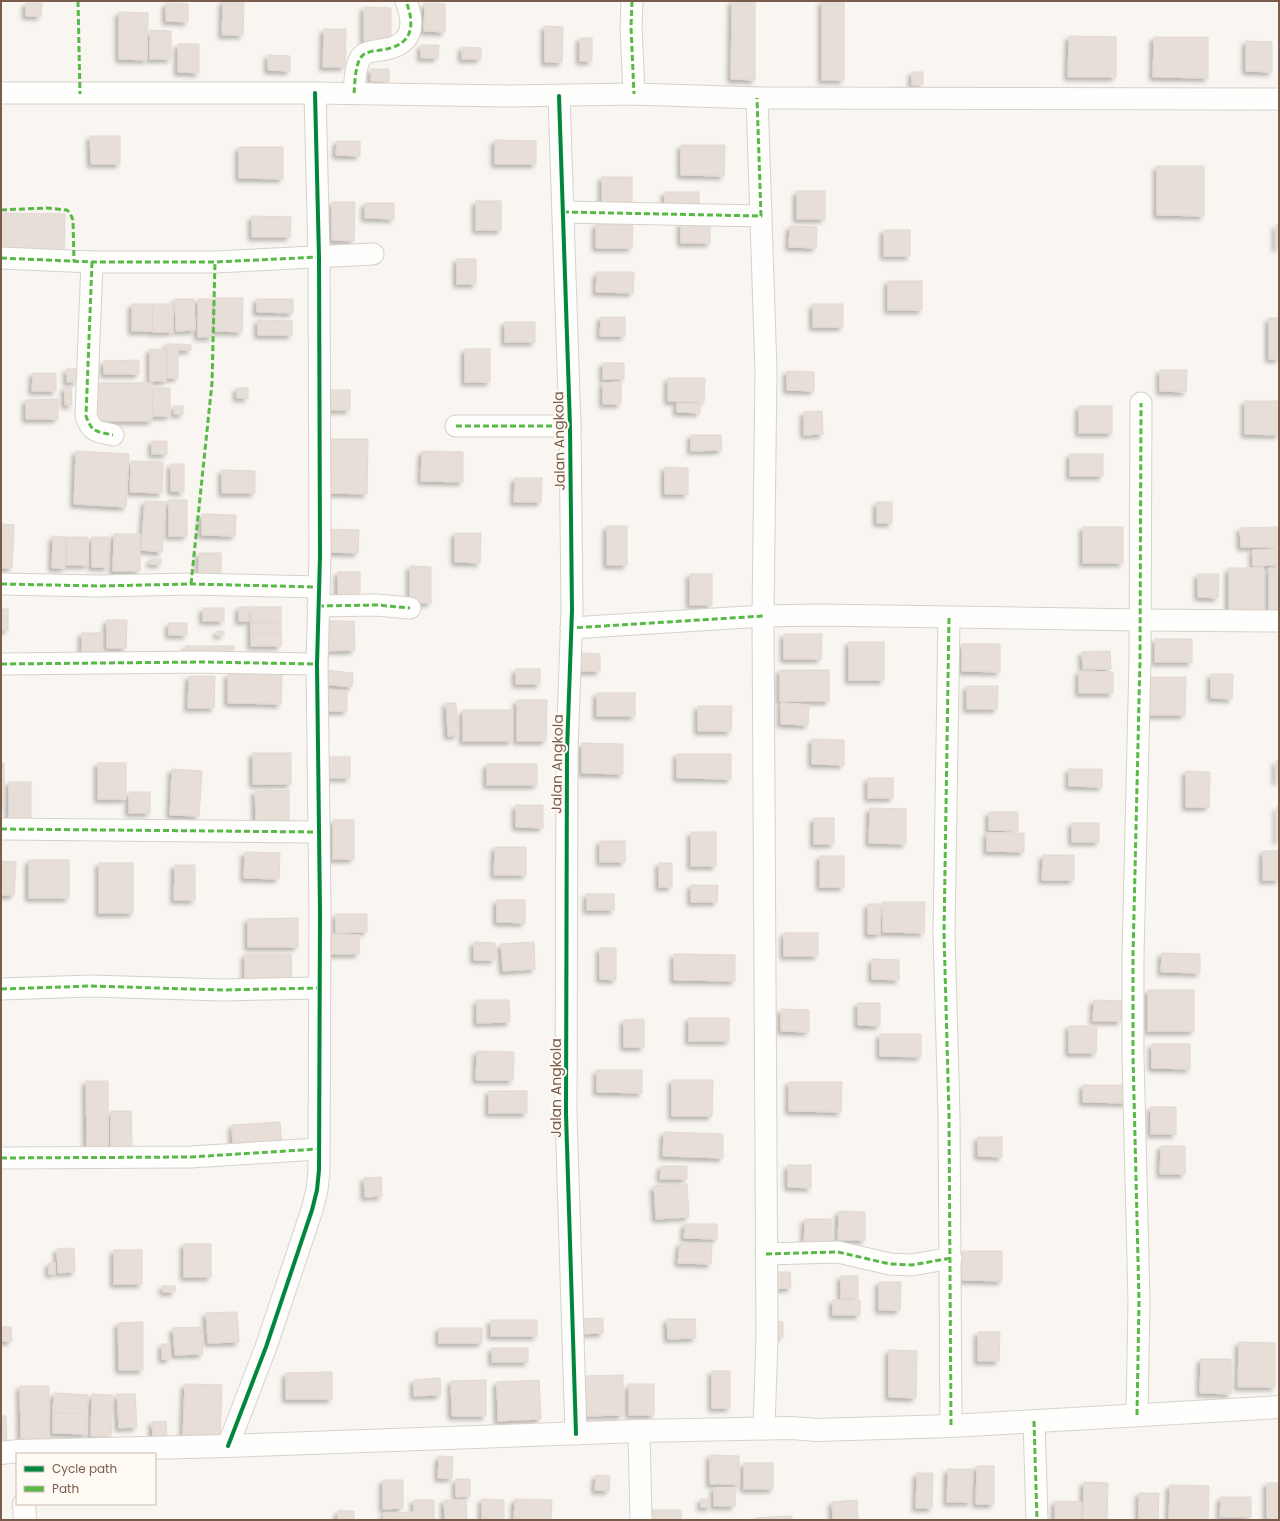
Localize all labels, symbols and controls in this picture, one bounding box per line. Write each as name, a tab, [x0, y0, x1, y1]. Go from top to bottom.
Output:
street label: Jalan Angkola	[548, 391, 570, 491]
street label: Jalan Angkola	[546, 714, 568, 814]
street label: Jalan Angkola	[546, 1038, 566, 1138]
legend	[16, 1453, 156, 1505]
text: Cycle path	[52, 1460, 117, 1477]
text: Path	[52, 1480, 79, 1497]

